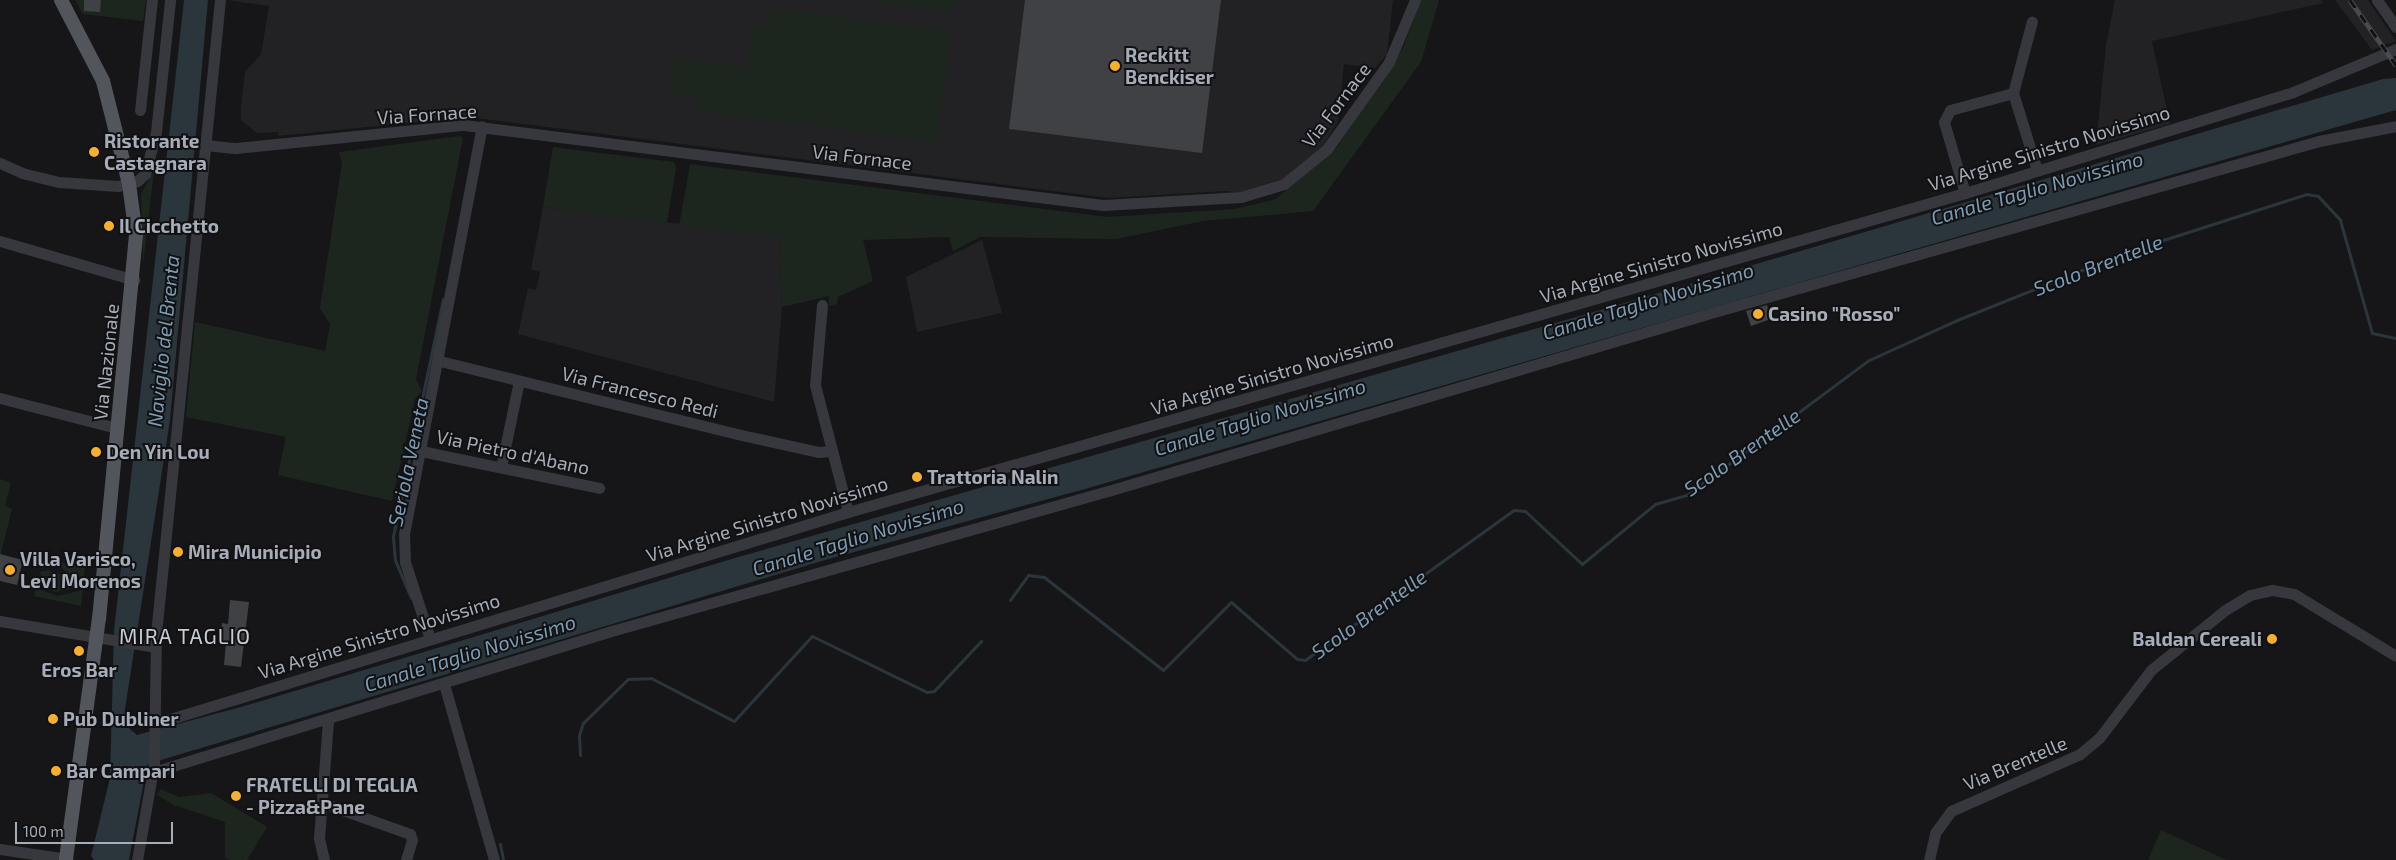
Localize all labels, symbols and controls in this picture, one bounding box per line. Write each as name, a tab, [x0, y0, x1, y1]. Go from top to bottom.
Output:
place label: Reckitt Benckiser	[1125, 44, 1214, 88]
street label: Via Fornace	[1297, 58, 1375, 152]
marker: Reckitt Benckiser	[1109, 60, 1121, 72]
street label: Via Fornace	[376, 99, 478, 129]
street label: Via Argine Sinistro Novissimo	[1925, 100, 2173, 196]
place label: Ristorante Castagnara	[104, 130, 207, 174]
street label: Via Fornace	[811, 140, 913, 174]
marker: Ristorante Castagnara	[88, 146, 100, 158]
water label: Canale Taglio Novissimo	[1928, 146, 2146, 230]
place label: Il Cicchetto	[119, 215, 219, 237]
street label: Via Argine Sinistro Novissimo	[1537, 216, 1785, 308]
marker: Il Cicchetto	[103, 220, 115, 232]
water label: Scolo Brentelle	[2030, 229, 2166, 301]
water label: Naviglio del Brenta	[142, 254, 184, 428]
water label: Canale Taglio Novissimo	[1539, 257, 1757, 345]
street label: Via Nazionale	[89, 302, 123, 422]
place label: Casino "Rosso"	[1768, 303, 1901, 325]
marker: Casino "Rosso"	[1752, 308, 1764, 320]
street label: Via Argine Sinistro Novissimo	[1148, 328, 1396, 420]
street label: Via Francesco Redi	[559, 362, 721, 422]
water label: Canale Taglio Novissimo	[1151, 373, 1369, 461]
water label: Seriola Veneta	[383, 395, 433, 529]
water label: Scolo Brentelle	[1679, 403, 1805, 501]
street label: Via Pietro d'Abano	[434, 425, 592, 479]
place label: Den Yin Lou	[106, 441, 210, 463]
marker: Den Yin Lou	[90, 446, 102, 458]
place label: Trattoria Nalin	[927, 466, 1058, 488]
street label: Via Argine Sinistro Novissimo	[643, 471, 891, 567]
marker: Trattoria Nalin	[911, 471, 923, 483]
water label: Canale Taglio Novissimo	[749, 493, 967, 581]
place label: Mira Municipio	[188, 541, 322, 563]
marker: Mira Municipio	[172, 546, 184, 558]
place label: Villa Varisco, Levi Morenos	[20, 548, 141, 592]
marker: Villa Varisco, Levi Morenos	[4, 564, 16, 576]
water label: Scolo Brentelle	[1307, 564, 1431, 664]
street label: Via Argine Sinistro Novissimo	[255, 588, 503, 684]
water label: Canale Taglio Novissimo	[361, 609, 579, 697]
district label: MIRA TAGLIO	[117, 623, 253, 649]
place label: Baldan Cereali	[2132, 628, 2262, 650]
marker: Baldan Cereali	[2266, 633, 2278, 645]
marker: Eros Bar	[73, 645, 85, 657]
place label: Eros Bar	[41, 659, 117, 681]
place label: Pub Dubliner	[63, 708, 179, 730]
marker: Pub Dubliner	[47, 713, 59, 725]
street label: Via Brentelle	[1960, 731, 2070, 795]
place label: Bar Campari	[66, 760, 176, 782]
marker: Bar Campari	[50, 765, 62, 777]
place label: FRATELLI DI TEGLIA - Pizza&Pane	[246, 774, 418, 818]
marker: FRATELLI DI TEGLIA - Pizza&Pane	[230, 790, 242, 802]
scale bar	[18, 812, 175, 844]
text: 100 m	[23, 822, 64, 840]

